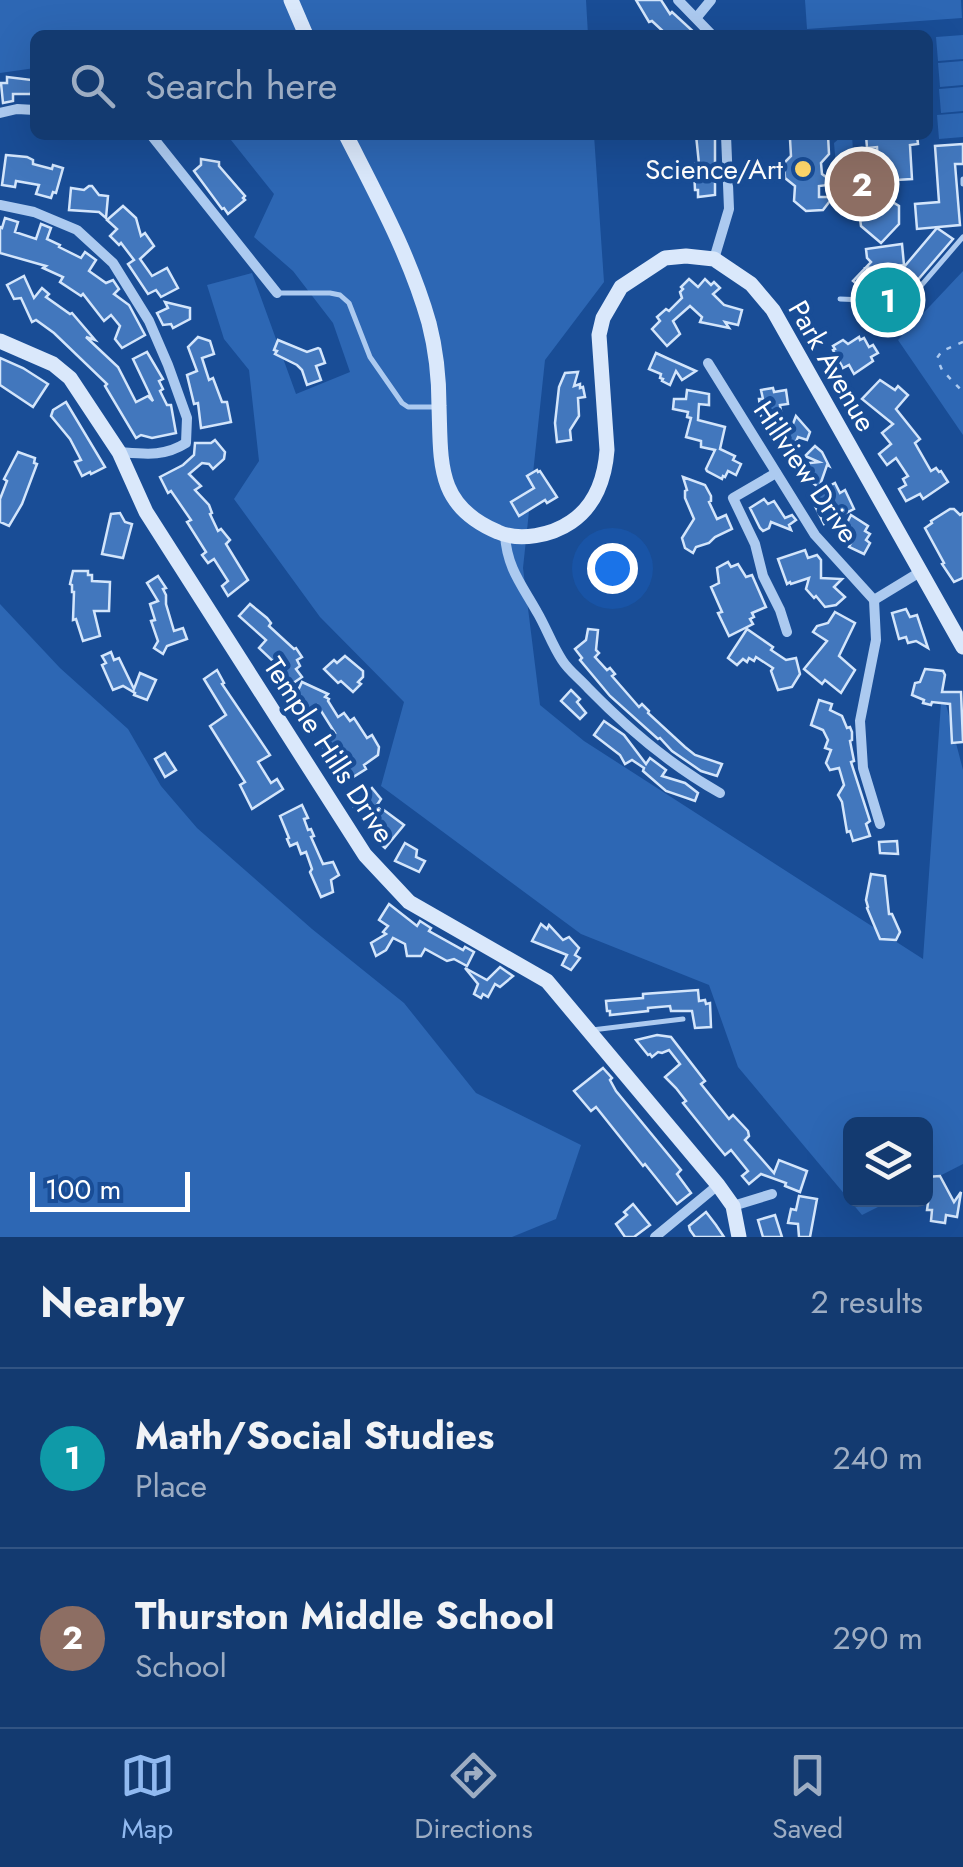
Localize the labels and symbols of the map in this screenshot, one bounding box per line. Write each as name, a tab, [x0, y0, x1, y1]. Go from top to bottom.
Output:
pin: 2	[830, 146, 894, 222]
place label: Science/Art	[645, 149, 783, 190]
marker: Science/Art	[792, 158, 814, 180]
pin: 1	[856, 262, 920, 338]
street label: Park Avenue	[778, 293, 886, 439]
street label: Hillview Drive	[743, 393, 869, 551]
your location	[587, 543, 638, 594]
street label: Temple Hills Drive	[254, 649, 404, 851]
scale bar	[30, 1167, 190, 1212]

